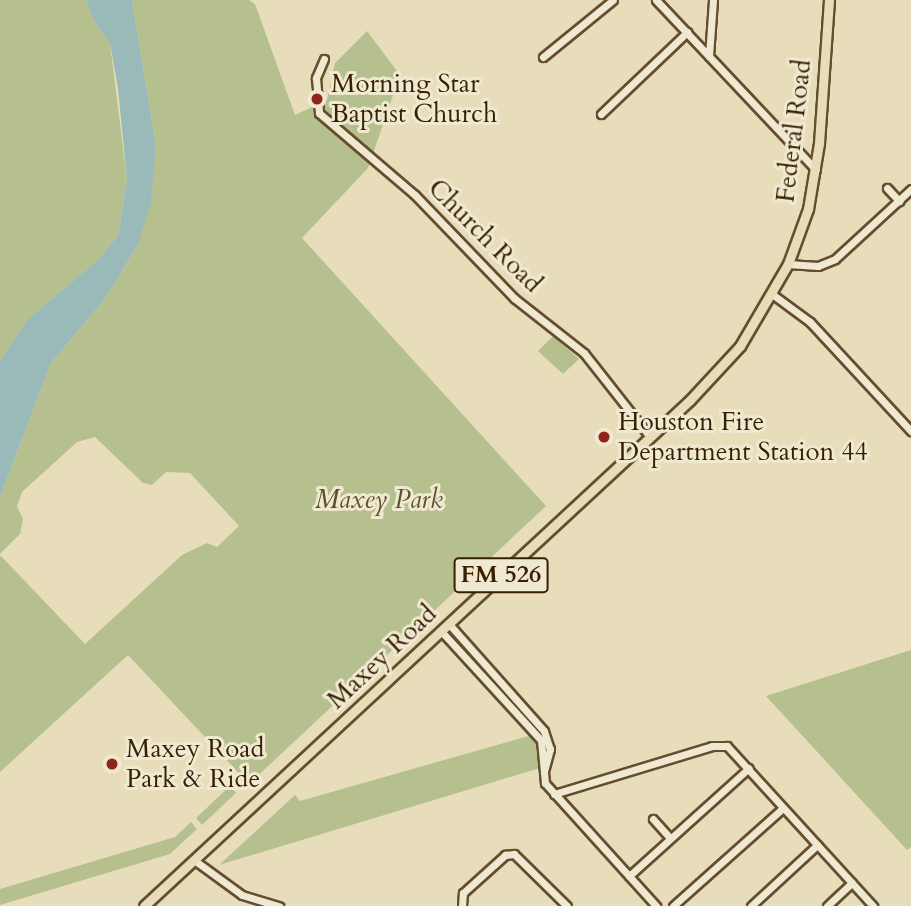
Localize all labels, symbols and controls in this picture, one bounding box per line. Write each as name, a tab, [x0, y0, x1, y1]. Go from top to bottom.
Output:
street label: Federal Road	[770, 58, 818, 204]
place label: Morning Star Baptist Church	[331, 68, 497, 130]
marker: Morning Star Baptist Church	[309, 91, 325, 107]
street label: Church Road	[422, 173, 548, 299]
place label: Houston Fire Department Station 44	[618, 406, 868, 467]
marker: Houston Fire Department Station 44	[596, 429, 612, 445]
park label: Maxey Park	[315, 484, 443, 516]
road number: FM 526	[452, 554, 550, 596]
street label: Maxey Road	[321, 598, 443, 716]
place label: Maxey Road Park & Ride	[126, 733, 264, 794]
marker: Maxey Road Park & Ride	[104, 756, 120, 772]

